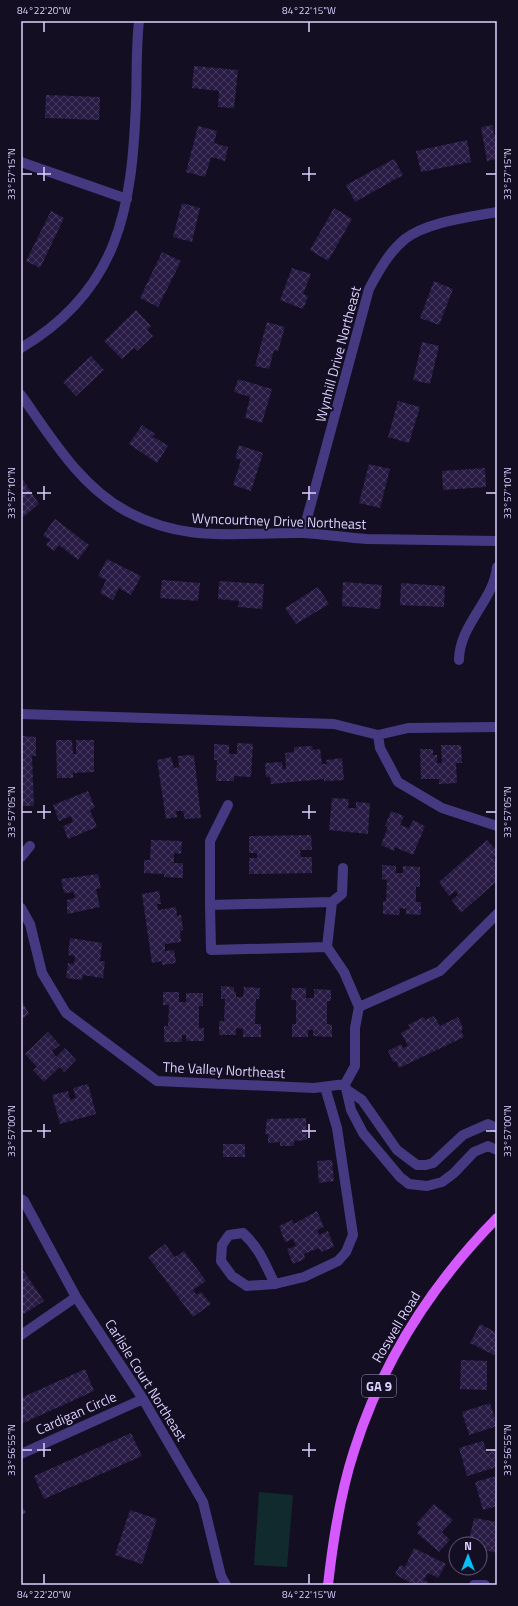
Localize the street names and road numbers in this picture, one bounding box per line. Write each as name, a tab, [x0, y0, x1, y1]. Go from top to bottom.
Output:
street label: Wynhill Drive Northeast	[309, 283, 366, 424]
street label: Wyncourtney Drive Northeast	[191, 507, 367, 534]
street label: The Valley Northeast	[162, 1056, 286, 1083]
street label: Roswell Road	[366, 1287, 425, 1366]
street label: Carlisle Court Northeast	[100, 1315, 193, 1445]
road number: GA 9	[362, 1375, 396, 1397]
street label: Cardigan Circle	[32, 1385, 120, 1440]

